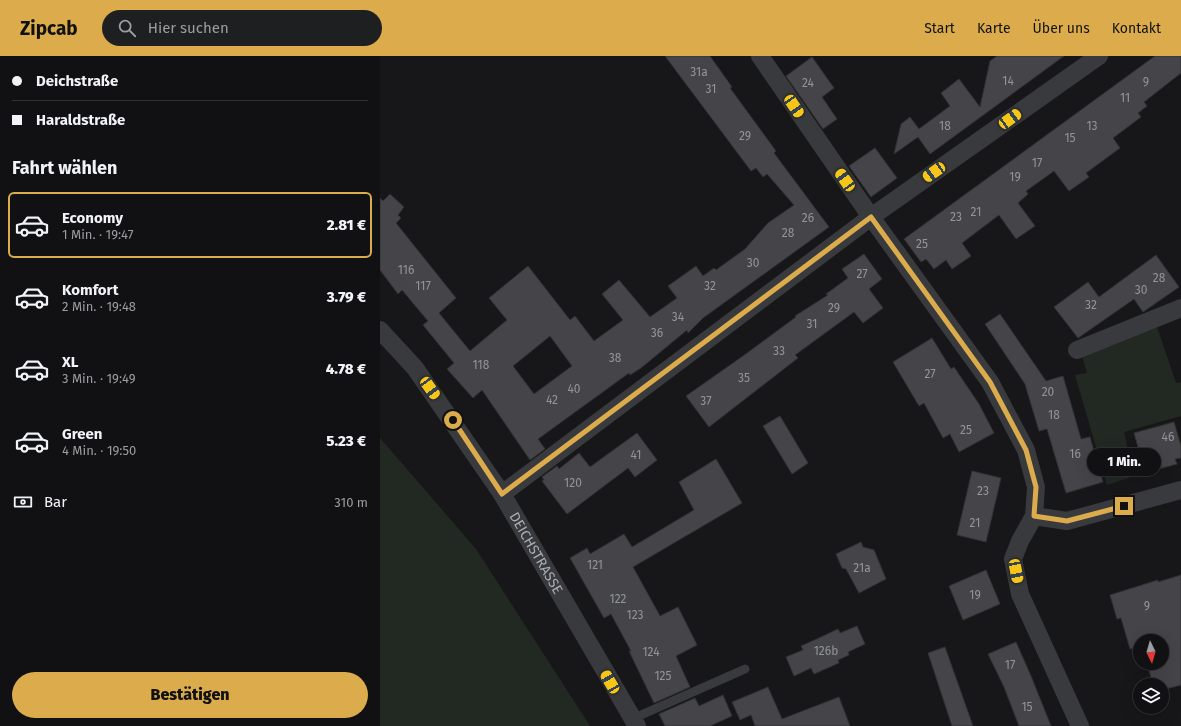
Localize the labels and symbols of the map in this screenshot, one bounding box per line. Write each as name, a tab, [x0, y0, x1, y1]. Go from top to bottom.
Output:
house number: 31a	[690, 65, 708, 79]
house number: 14	[1002, 74, 1014, 88]
house number: 9	[1143, 75, 1149, 89]
house number: 24	[802, 76, 815, 90]
house number: 31	[706, 82, 716, 96]
house number: 11	[1120, 91, 1130, 105]
car	[782, 93, 806, 119]
car	[997, 107, 1023, 131]
house number: 18	[939, 119, 951, 133]
house number: 13	[1086, 119, 1098, 133]
house number: 29	[739, 129, 751, 143]
house number: 15	[1064, 131, 1076, 145]
house number: 17	[1032, 156, 1042, 170]
car	[921, 160, 947, 184]
car	[833, 167, 857, 193]
house number: 19	[1009, 170, 1021, 184]
house number: 21	[971, 205, 981, 219]
house number: 23	[950, 210, 962, 224]
house number: 26	[802, 211, 814, 225]
house number: 28	[782, 226, 795, 240]
house number: 25	[916, 237, 928, 251]
house number: 30	[747, 256, 760, 270]
house number: 116	[398, 263, 414, 277]
house number: 27	[856, 267, 868, 281]
house number: 28	[1153, 271, 1166, 285]
house number: 117	[415, 279, 431, 293]
house number: 32	[704, 279, 716, 293]
house number: 30	[1135, 283, 1148, 297]
house number: 32	[1085, 298, 1097, 312]
house number: 29	[828, 301, 840, 315]
house number: 34	[672, 310, 685, 324]
house number: 31	[807, 317, 817, 331]
house number: 36	[651, 326, 663, 340]
house number: 33	[773, 344, 785, 358]
house number: 38	[609, 351, 622, 365]
house number: 118	[473, 358, 490, 372]
house number: 27	[924, 367, 936, 381]
house number: 35	[738, 371, 750, 385]
car	[418, 375, 442, 401]
house number: 40	[567, 382, 581, 396]
house number: 20	[1042, 385, 1055, 399]
house number: 42	[546, 393, 558, 407]
house number: 37	[700, 394, 712, 408]
house number: 18	[1048, 408, 1060, 422]
route start	[444, 411, 462, 429]
house number: 25	[960, 423, 972, 437]
house number: 46	[1162, 430, 1174, 444]
house number: 16	[1069, 447, 1081, 461]
house number: 41	[631, 448, 641, 462]
callout: 1 Min.	[1087, 448, 1161, 476]
house number: 120	[564, 476, 582, 490]
house number: 23	[977, 484, 989, 498]
route end	[1115, 497, 1133, 515]
street label: DEICHSTRASSE	[505, 509, 566, 597]
house number: 21	[970, 516, 980, 530]
house number: 121	[587, 558, 603, 572]
car	[1008, 558, 1024, 584]
house number: 21a	[853, 561, 871, 575]
house number: 19	[969, 588, 981, 602]
house number: 122	[609, 592, 627, 606]
house number: 9	[1144, 599, 1150, 613]
house number: 123	[626, 608, 644, 622]
north arrow	[1133, 634, 1169, 670]
house number: 126b	[814, 644, 838, 658]
house number: 124	[642, 645, 660, 659]
house number: 17	[1005, 658, 1015, 672]
car	[599, 669, 621, 695]
house number: 125	[654, 669, 672, 683]
house number: 15	[1021, 700, 1033, 714]

